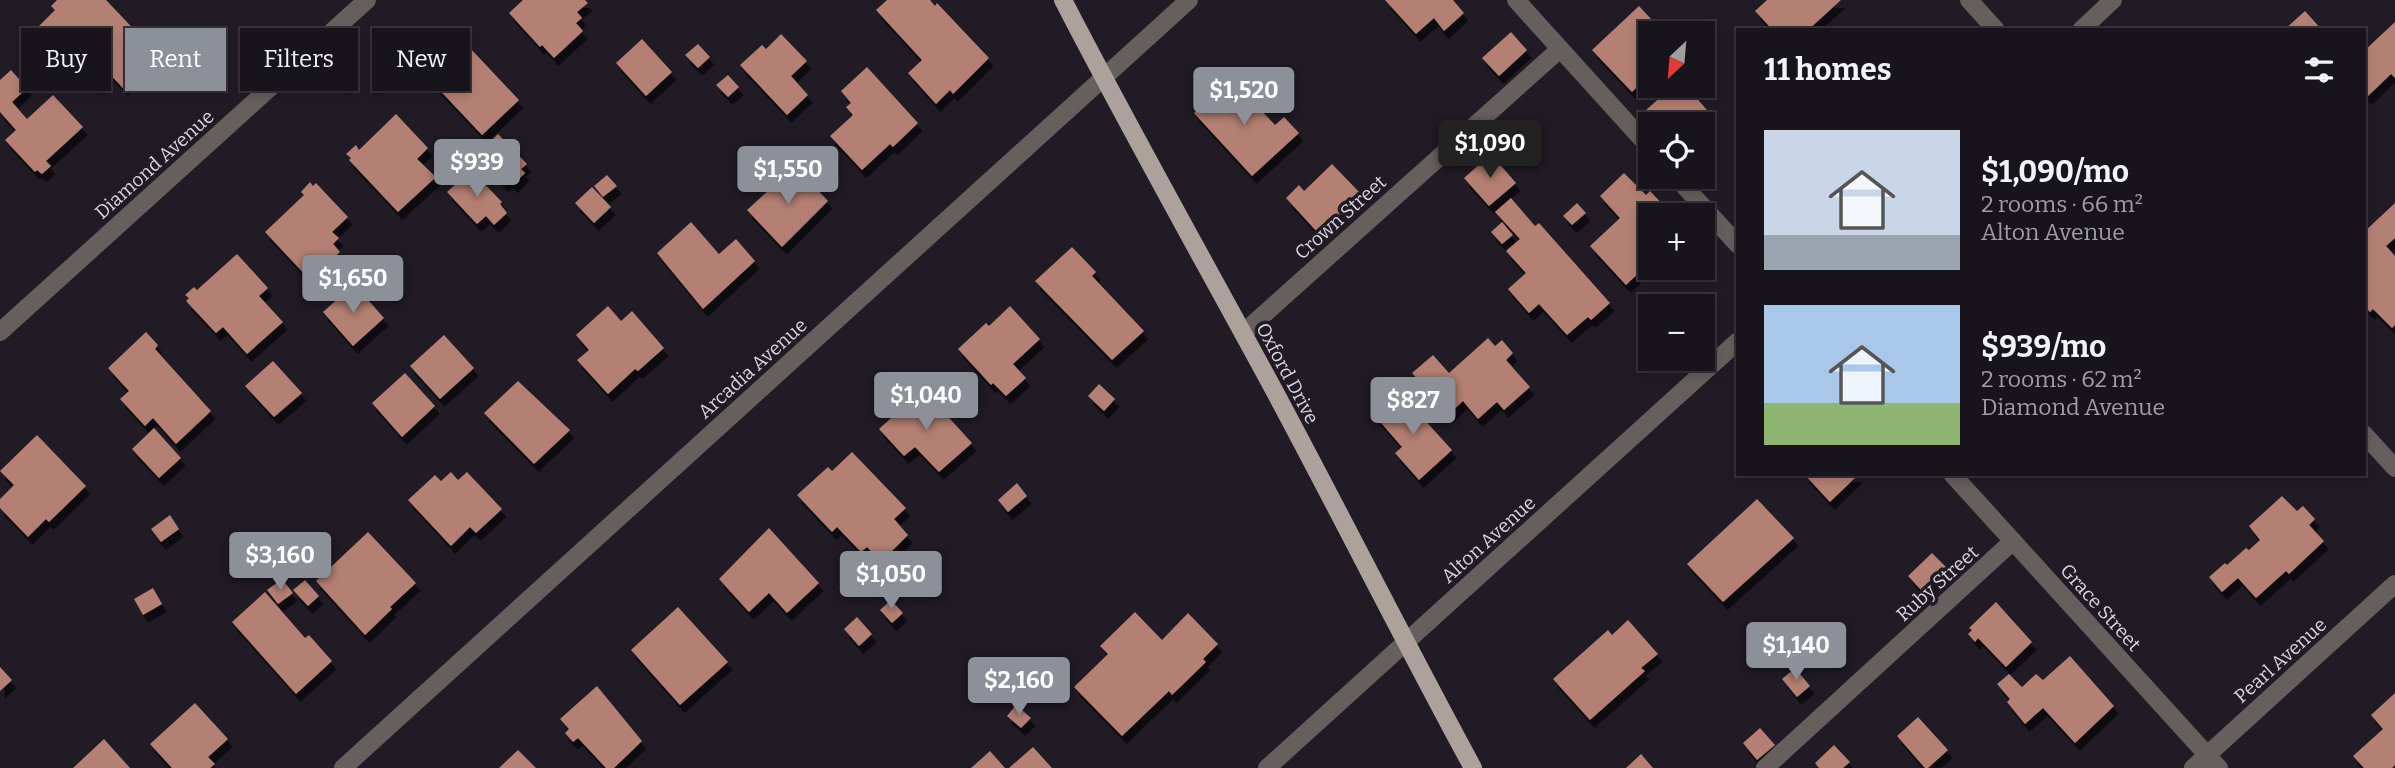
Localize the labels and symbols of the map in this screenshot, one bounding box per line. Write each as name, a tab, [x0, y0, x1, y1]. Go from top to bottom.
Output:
north arrow	[1638, 21, 1715, 98]
pin: $1,520	[1187, 68, 1301, 127]
street label: Diamond Avenue	[90, 105, 219, 224]
pin: $1,090	[1433, 120, 1547, 180]
pin: $939	[436, 140, 518, 199]
pin: $1,550	[731, 146, 845, 206]
street label: Crown Street	[1290, 170, 1391, 264]
pin: $1,650	[296, 256, 410, 315]
street label: Arcadia Avenue	[693, 313, 811, 423]
street label: Oxford Drive	[1251, 319, 1324, 428]
pin: $1,040	[869, 372, 983, 432]
pin: $827	[1372, 378, 1454, 437]
street label: Alton Avenue	[1436, 491, 1540, 588]
pin: $3,160	[223, 532, 337, 592]
street label: Ruby Street	[1892, 541, 1983, 626]
pin: $1,050	[834, 552, 948, 611]
street label: Grace Street	[2055, 559, 2146, 656]
street label: Pearl Avenue	[2230, 613, 2331, 708]
pin: $1,140	[1739, 622, 1853, 682]
pin: $2,160	[962, 658, 1076, 717]

